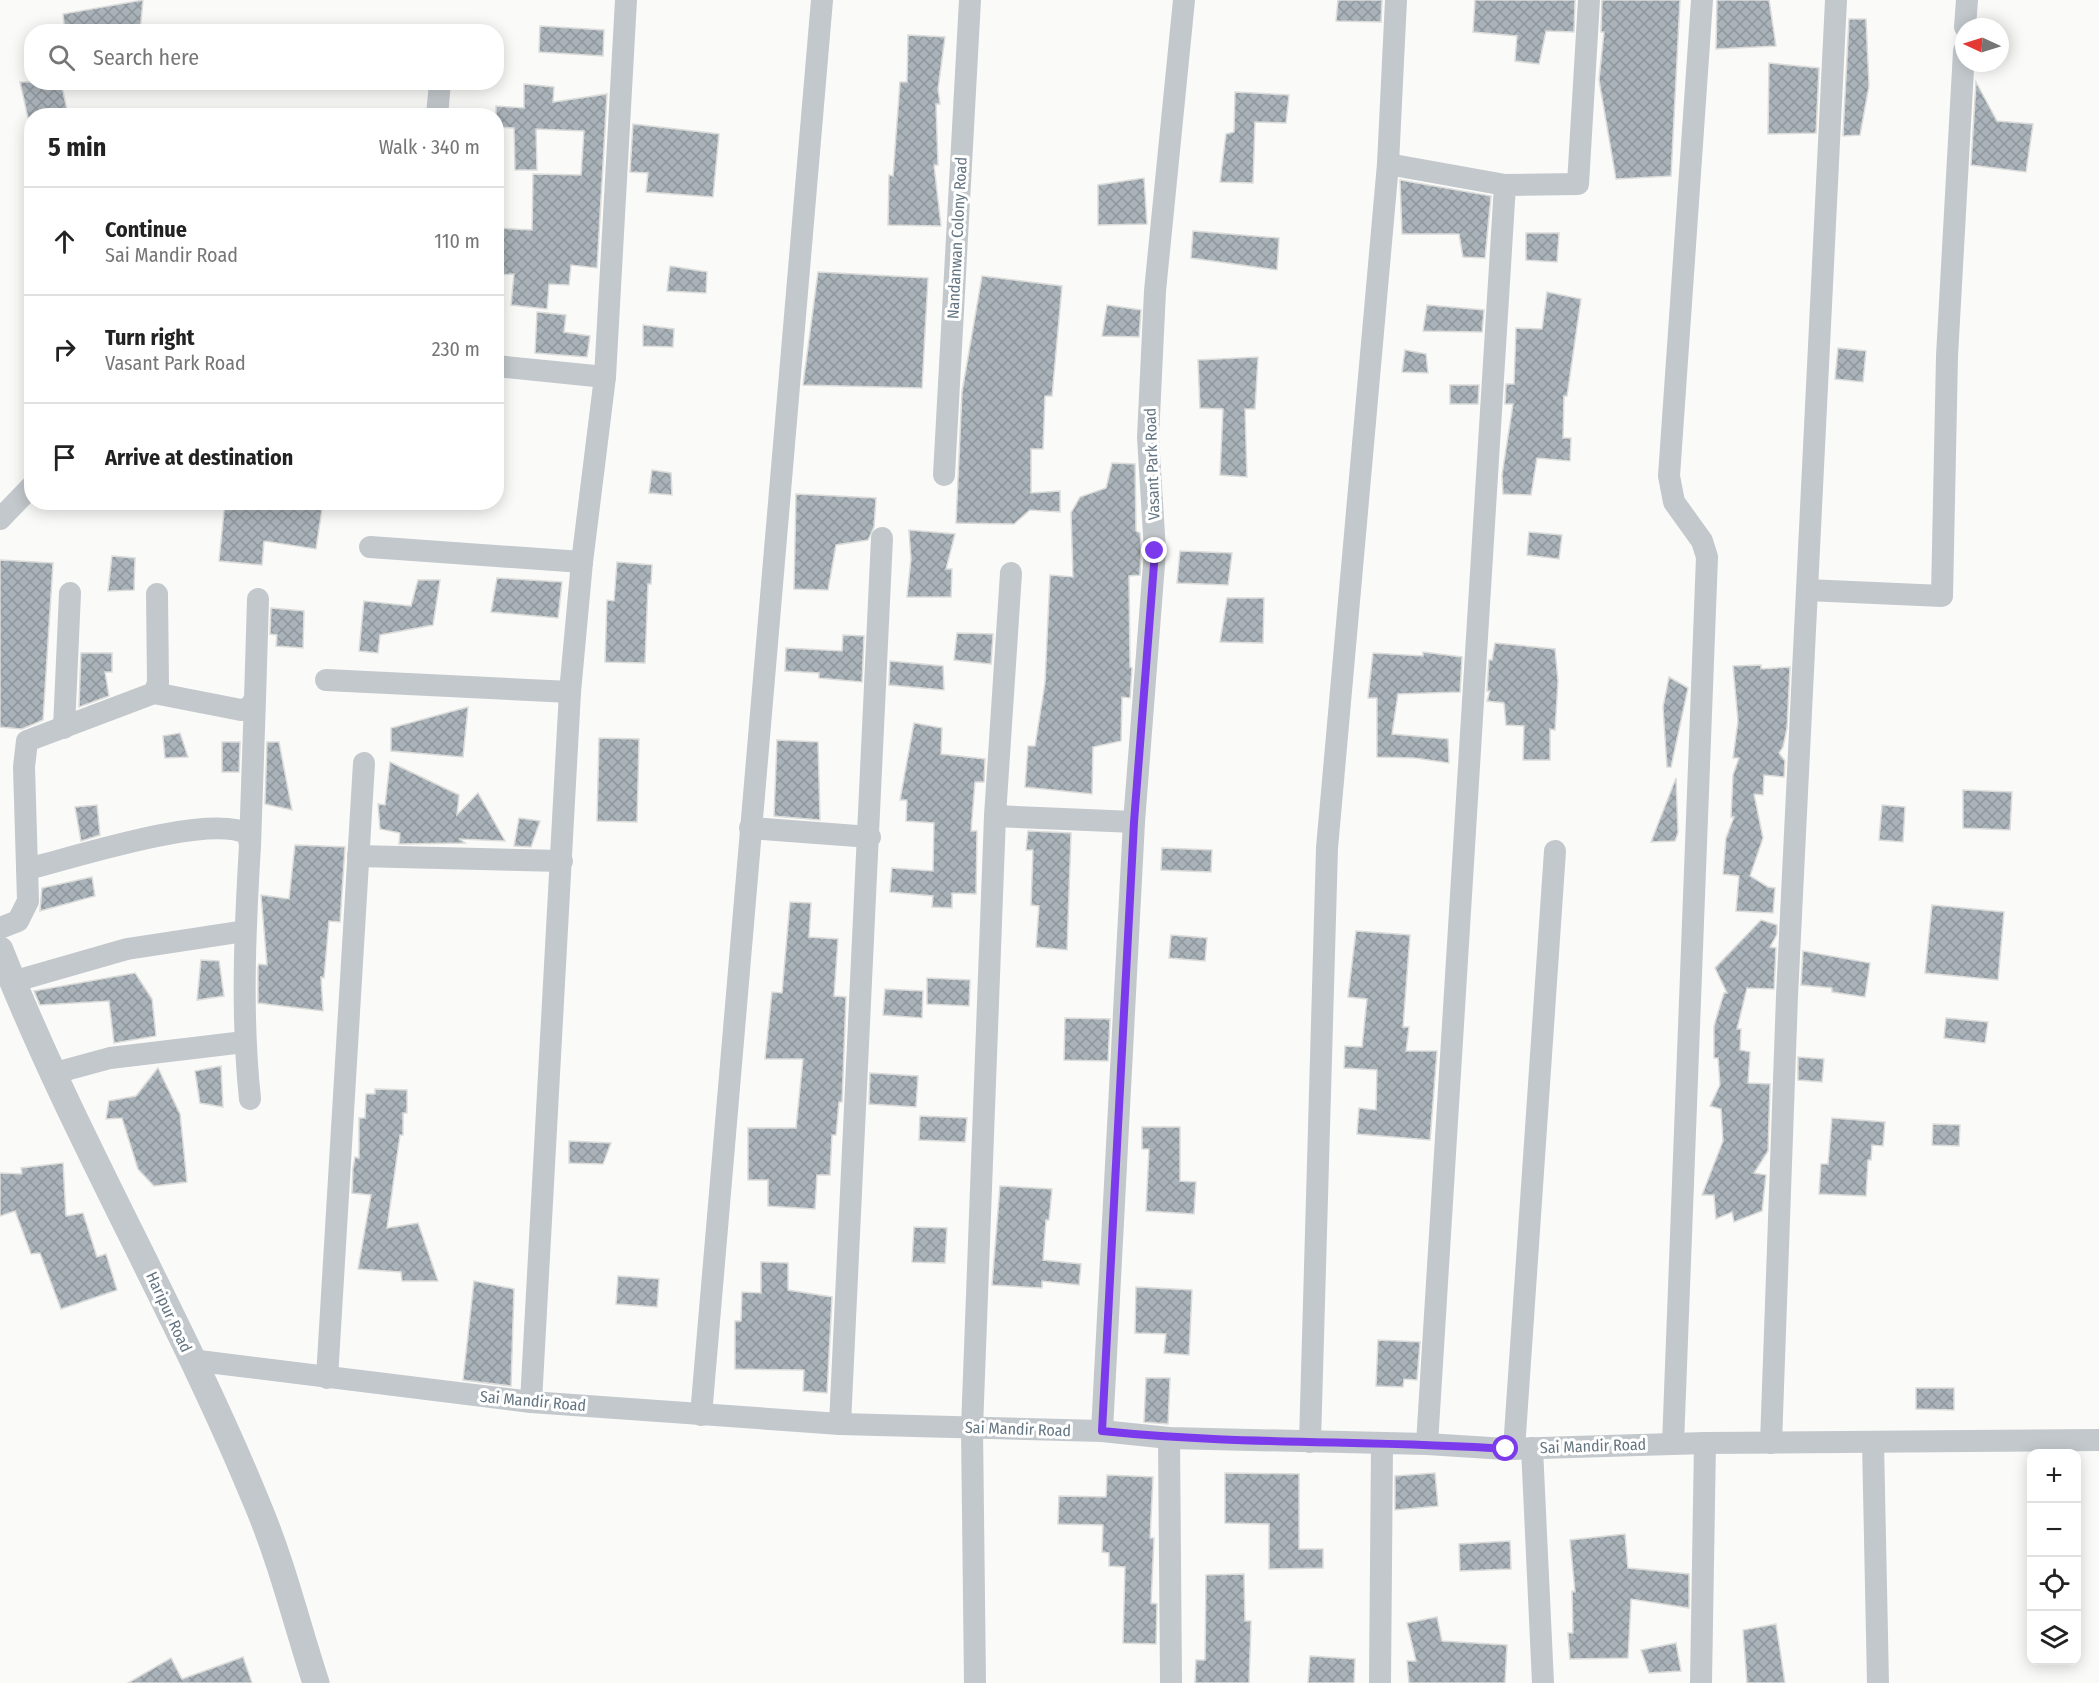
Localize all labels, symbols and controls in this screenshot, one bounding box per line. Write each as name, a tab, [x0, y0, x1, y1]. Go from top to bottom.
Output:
north arrow	[1955, 18, 2009, 72]
search box	[24, 24, 504, 90]
icon: search	[45, 41, 78, 74]
text: Search here	[93, 44, 199, 71]
text: 5 min	[48, 132, 106, 163]
text: Walk · 340 m	[379, 135, 480, 159]
street label: Nandanwan Colony Road	[943, 156, 971, 320]
text: Continue	[105, 216, 187, 243]
icon: ahead	[48, 225, 81, 258]
text: 110 m	[434, 229, 480, 253]
text: Sai Mandir Road	[105, 243, 238, 267]
text: Turn right	[105, 324, 194, 351]
icon: right	[48, 333, 81, 366]
text: 230 m	[432, 337, 480, 361]
text: Vasant Park Road	[105, 351, 246, 375]
street label: Vasant Park Road	[1141, 407, 1163, 521]
icon: arrive	[48, 441, 81, 474]
text: Arrive at destination	[105, 444, 293, 471]
route end	[1141, 537, 1167, 563]
street label: Haripur Road	[142, 1269, 196, 1355]
street label: Sai Mandir Road	[479, 1387, 587, 1415]
street label: Sai Mandir Road	[965, 1418, 1071, 1440]
route start	[1492, 1435, 1518, 1461]
street label: Sai Mandir Road	[1540, 1435, 1646, 1457]
map controls	[2027, 1449, 2081, 1665]
button: +	[2027, 1449, 2081, 1503]
button: −	[2027, 1503, 2081, 1557]
button: locate	[2027, 1557, 2081, 1611]
button: layers	[2027, 1611, 2081, 1665]

